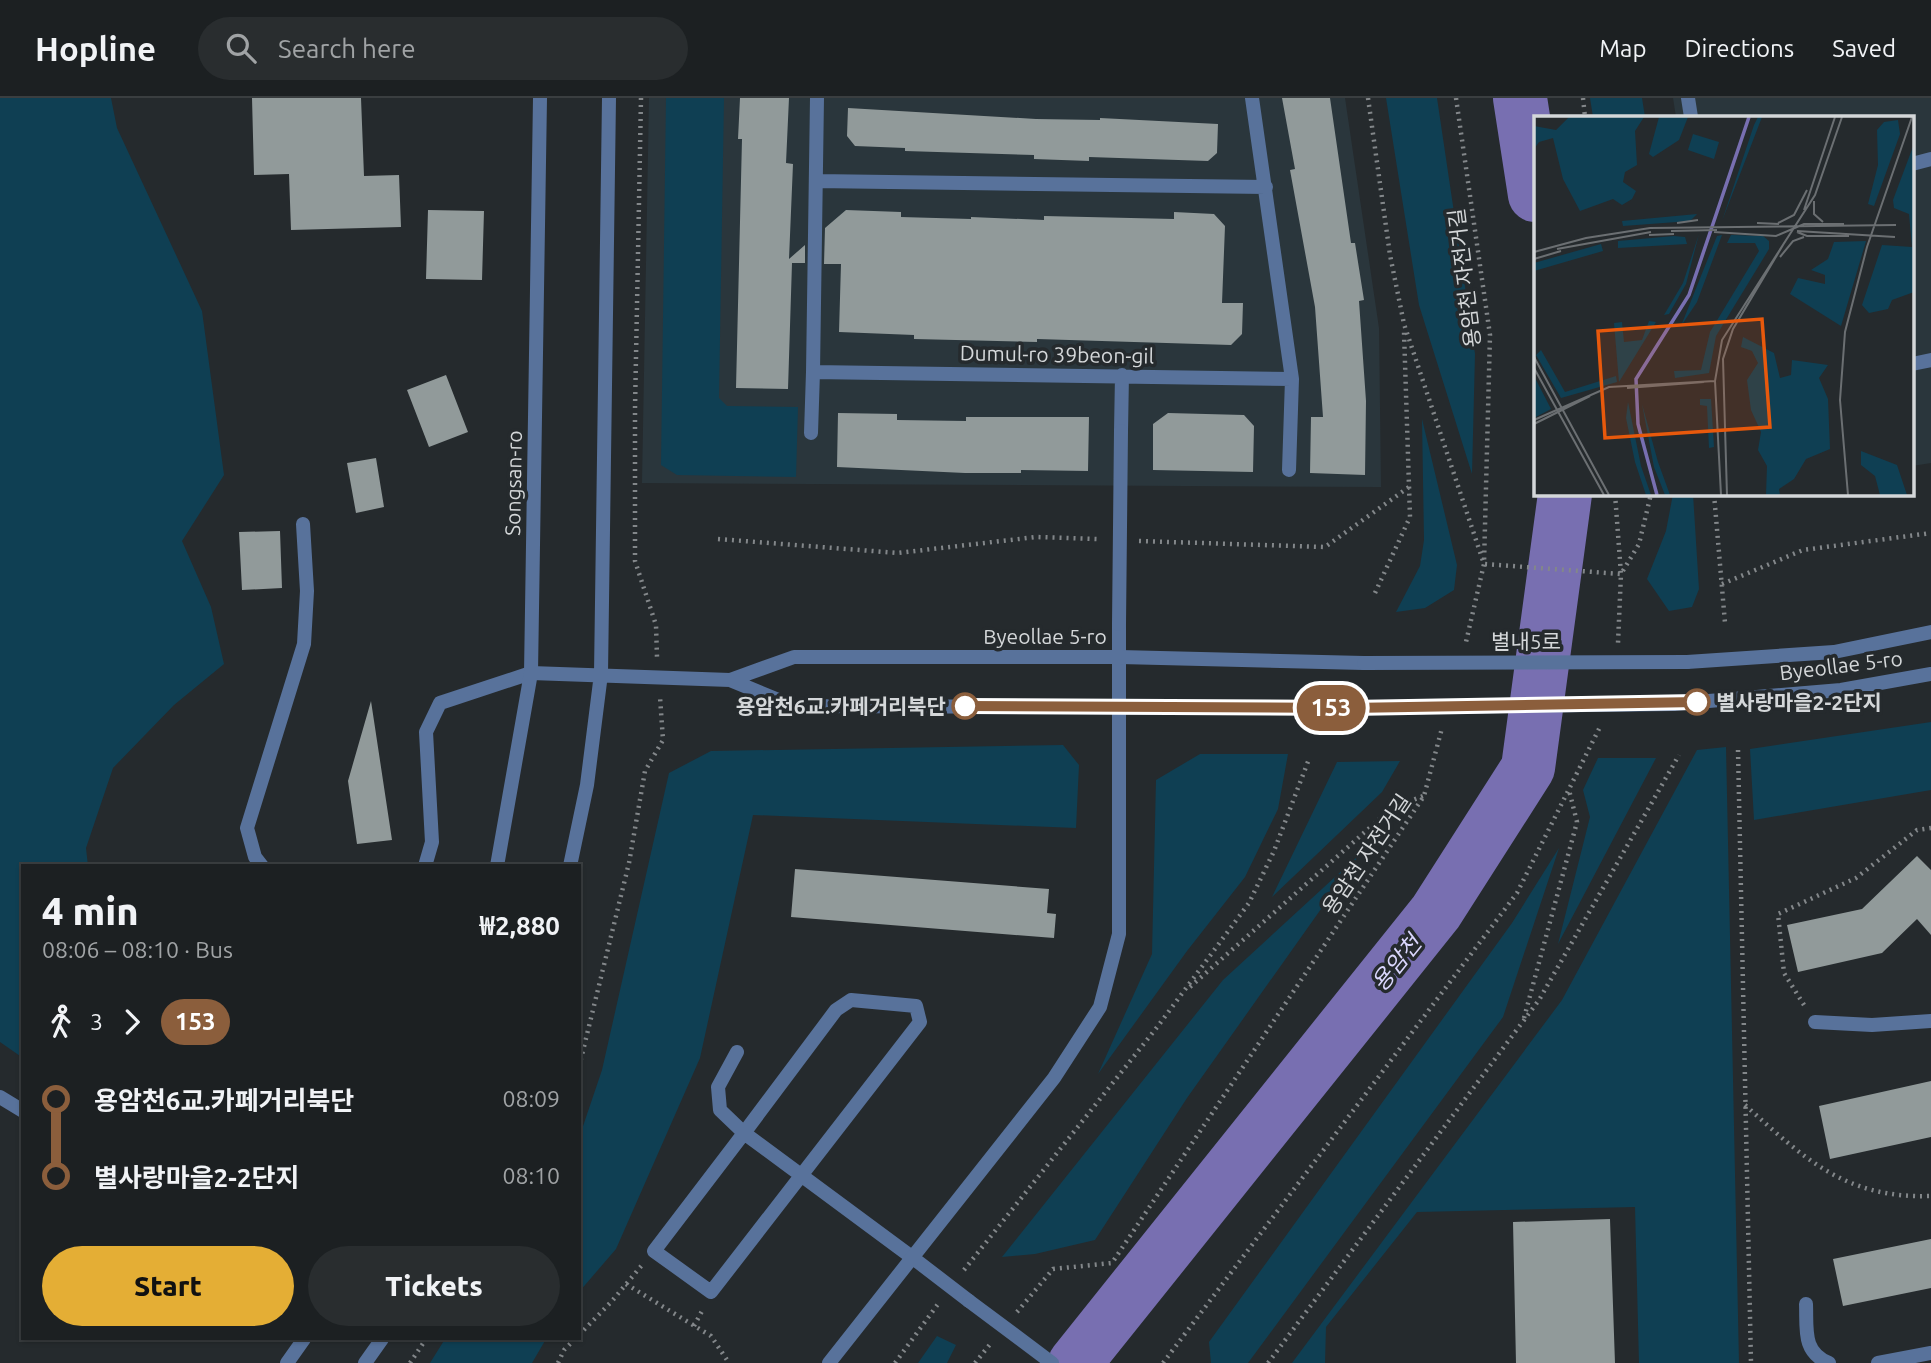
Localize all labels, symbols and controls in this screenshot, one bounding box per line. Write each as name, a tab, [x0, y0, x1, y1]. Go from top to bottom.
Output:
search box	[198, 17, 688, 80]
icon: search	[222, 29, 260, 67]
text: Hopline	[35, 30, 156, 67]
text: Search here	[278, 34, 415, 63]
text: Map	[1599, 35, 1646, 62]
text: Directions	[1684, 35, 1794, 62]
text: Saved	[1832, 35, 1896, 62]
inset map	[1534, 116, 1913, 495]
street label: 용암천 자전거길	[1444, 207, 1484, 349]
street label: Dumul-ro 39beon-gil	[960, 340, 1154, 368]
street label: Songsan-ro	[500, 430, 526, 536]
street label: Byeollae 5-ro	[983, 624, 1107, 648]
street label: 별내5로	[1491, 629, 1561, 653]
street label: Byeollae 5-ro	[1778, 646, 1904, 684]
line badge: 153	[1291, 685, 1371, 731]
marker: 별사랑마을2-2단지	[1684, 689, 1710, 715]
place label: 별사랑마을2-2단지	[1716, 690, 1882, 714]
marker: 용암천6교.카페거리북단	[952, 693, 978, 719]
place label: 용암천6교.카페거리북단	[736, 694, 946, 718]
text: 153	[1311, 694, 1351, 721]
street label: 용암천 자전거길	[1317, 789, 1415, 919]
text: 4 min	[42, 890, 139, 932]
text: ₩2,880	[480, 911, 560, 940]
water label: 용암천	[1366, 928, 1427, 996]
text: 08:06 – 08:10 · Bus	[42, 937, 233, 962]
icon: walk	[42, 1003, 80, 1041]
icon: forward	[113, 1003, 151, 1041]
text: 153	[175, 1008, 216, 1035]
text: 3	[90, 1009, 103, 1034]
text: 용암천6교.카페거리북단	[94, 1086, 354, 1115]
text: 08:09	[502, 1086, 560, 1111]
text: 별사랑마을2-2단지	[94, 1163, 299, 1192]
text: 08:10	[502, 1163, 560, 1188]
button: Start	[42, 1246, 294, 1326]
button: Tickets	[308, 1246, 560, 1326]

